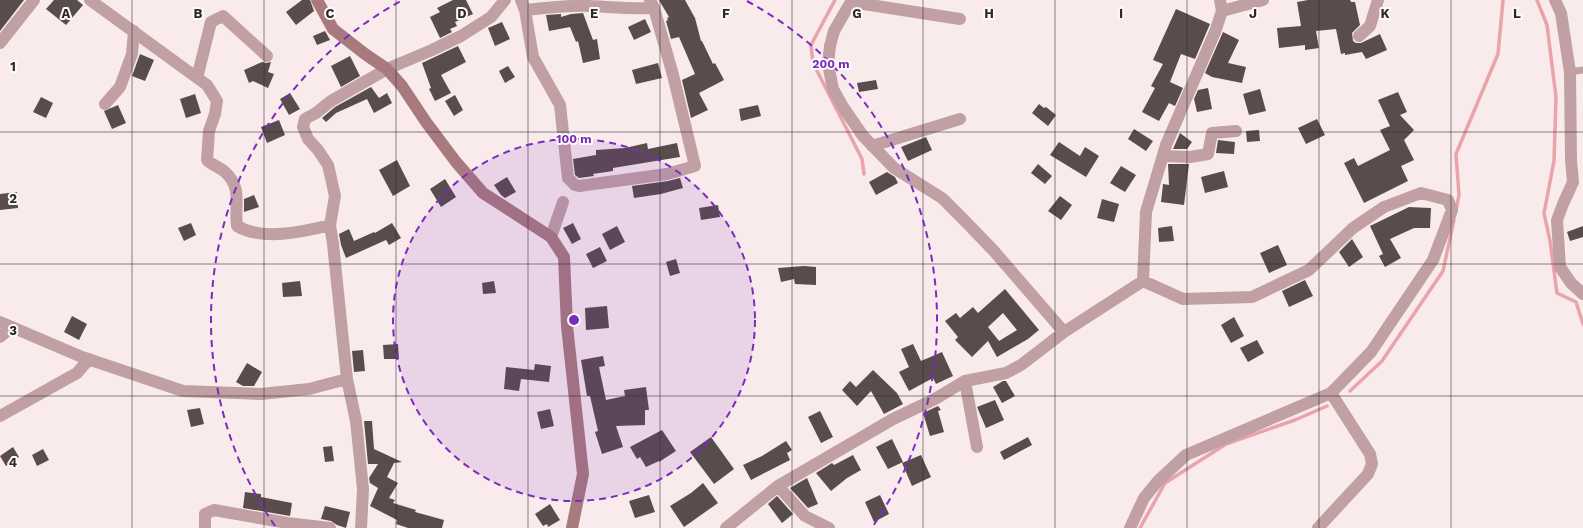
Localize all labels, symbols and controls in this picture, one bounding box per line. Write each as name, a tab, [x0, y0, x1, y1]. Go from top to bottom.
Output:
text: A	[62, 6, 71, 21]
text: B	[194, 6, 203, 21]
text: C	[326, 6, 335, 21]
text: D	[457, 6, 467, 21]
text: E	[590, 6, 598, 21]
text: F	[722, 6, 730, 21]
text: G	[852, 6, 862, 21]
text: H	[984, 6, 994, 21]
text: I	[1119, 6, 1123, 21]
text: J	[1249, 6, 1257, 21]
text: K	[1380, 6, 1390, 21]
text: L	[1513, 6, 1521, 21]
text: 200 m	[812, 57, 850, 71]
text: 1	[10, 59, 16, 74]
text: 100 m	[556, 132, 592, 146]
text: 2	[9, 191, 17, 206]
centre of rings	[567, 313, 581, 327]
text: 3	[9, 323, 17, 338]
text: 4	[9, 455, 18, 470]

